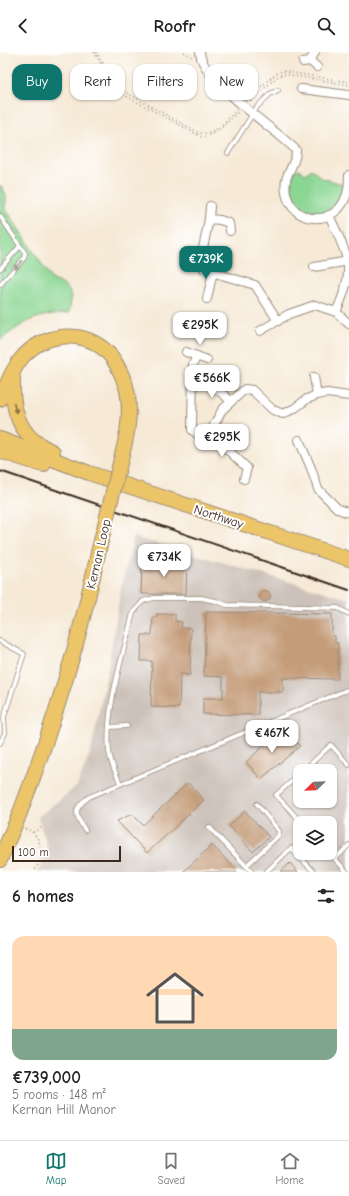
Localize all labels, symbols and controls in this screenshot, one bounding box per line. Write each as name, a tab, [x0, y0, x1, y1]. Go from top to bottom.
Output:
icon: back	[12, 15, 34, 37]
icon: search	[315, 15, 337, 37]
text: Roofr	[153, 16, 196, 37]
chip: Buy	[12, 64, 62, 100]
chip: Rent	[70, 64, 125, 100]
chip: Filters	[133, 64, 197, 100]
chip: New	[205, 64, 258, 100]
pin: €739K	[178, 246, 234, 280]
text: €739K	[188, 251, 224, 266]
one-way arrow	[13, 260, 22, 270]
pin: €295K	[172, 312, 228, 346]
text: €295K	[182, 317, 218, 332]
pin: €566K	[184, 365, 240, 399]
text: €566K	[194, 370, 230, 385]
one-way arrow	[12, 403, 18, 415]
pin: €295K	[194, 424, 250, 458]
text: €295K	[204, 429, 240, 444]
street label: Northway	[192, 501, 246, 532]
street label: Kernan Loop	[83, 518, 114, 591]
pin: €734K	[136, 544, 192, 578]
text: €734K	[147, 549, 181, 564]
pin: €467K	[244, 720, 300, 754]
text: €467K	[254, 725, 290, 740]
north arrow	[293, 764, 337, 808]
map controls	[293, 764, 337, 860]
button: layers	[293, 816, 337, 860]
scale bar	[12, 844, 121, 863]
text: 100 m	[18, 846, 49, 859]
icon: filters	[315, 885, 337, 907]
text: 6 homes	[12, 887, 74, 906]
icon: home	[139, 962, 211, 1034]
text: €739,000	[12, 1068, 81, 1087]
text: 5 rooms · 148 m²	[12, 1087, 106, 1102]
text: Kernan Hill Manor	[12, 1102, 116, 1117]
tab: Map	[45, 1150, 67, 1187]
tab: Saved	[158, 1150, 185, 1187]
tab: Home	[275, 1150, 304, 1187]

